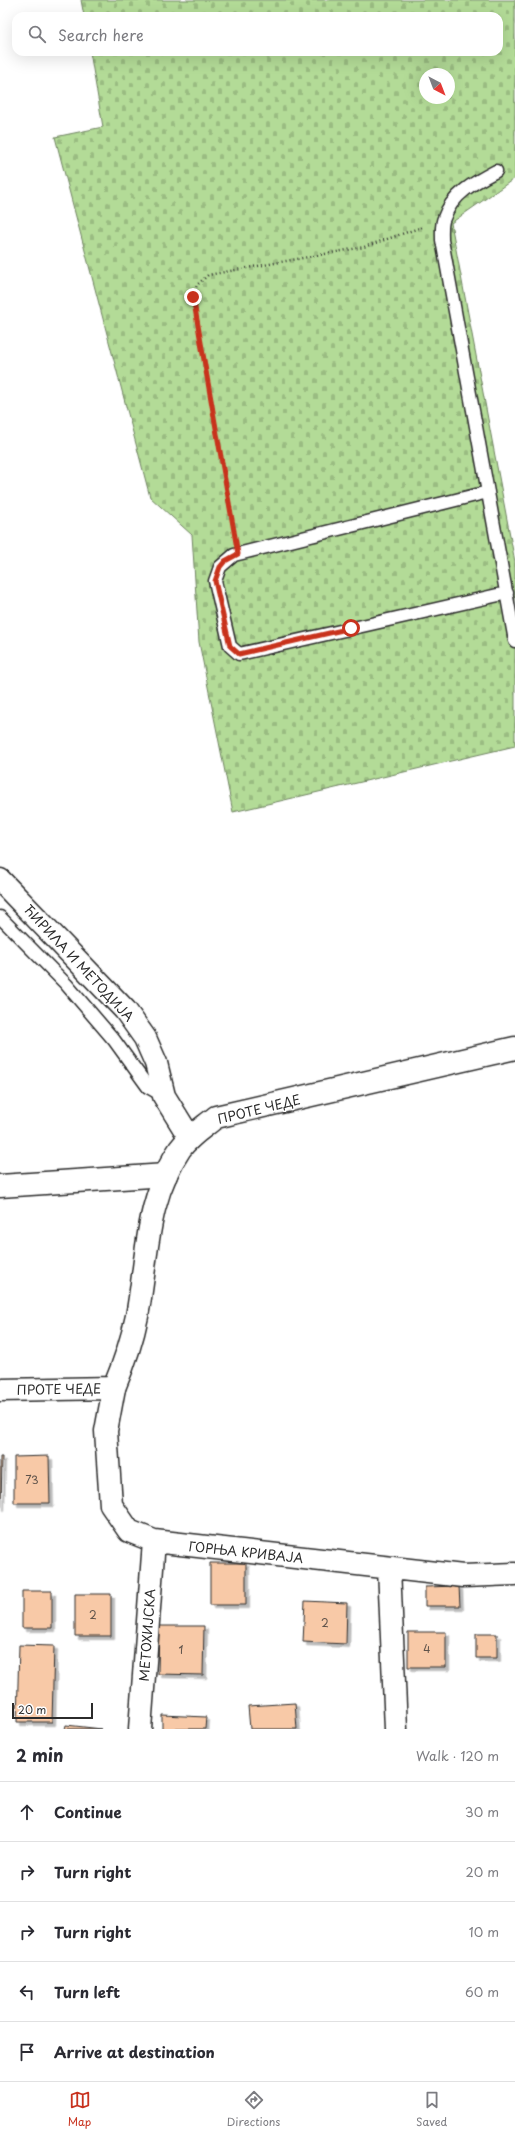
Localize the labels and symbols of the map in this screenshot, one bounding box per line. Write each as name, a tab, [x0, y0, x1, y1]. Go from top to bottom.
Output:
north arrow	[419, 68, 455, 104]
route end	[184, 288, 202, 306]
route start	[342, 619, 360, 637]
street label: ЋИРИЛА И МЕТОДИЈА	[20, 900, 139, 1025]
street label: ПРОТЕ ЧЕДЕ	[215, 1089, 302, 1128]
street label: ПРОТЕ ЧЕДЕ	[16, 1378, 102, 1399]
house number: 73	[25, 1471, 39, 1488]
street label: ГОРЊА КРИВАЈА	[188, 1536, 304, 1567]
street label: МЕТОХИЈСКА	[134, 1588, 159, 1682]
house number: 2	[89, 1606, 97, 1623]
house number: 2	[321, 1614, 329, 1631]
house number: 4	[423, 1640, 431, 1657]
house number: 1	[179, 1641, 184, 1658]
scale bar	[12, 1701, 93, 1720]

